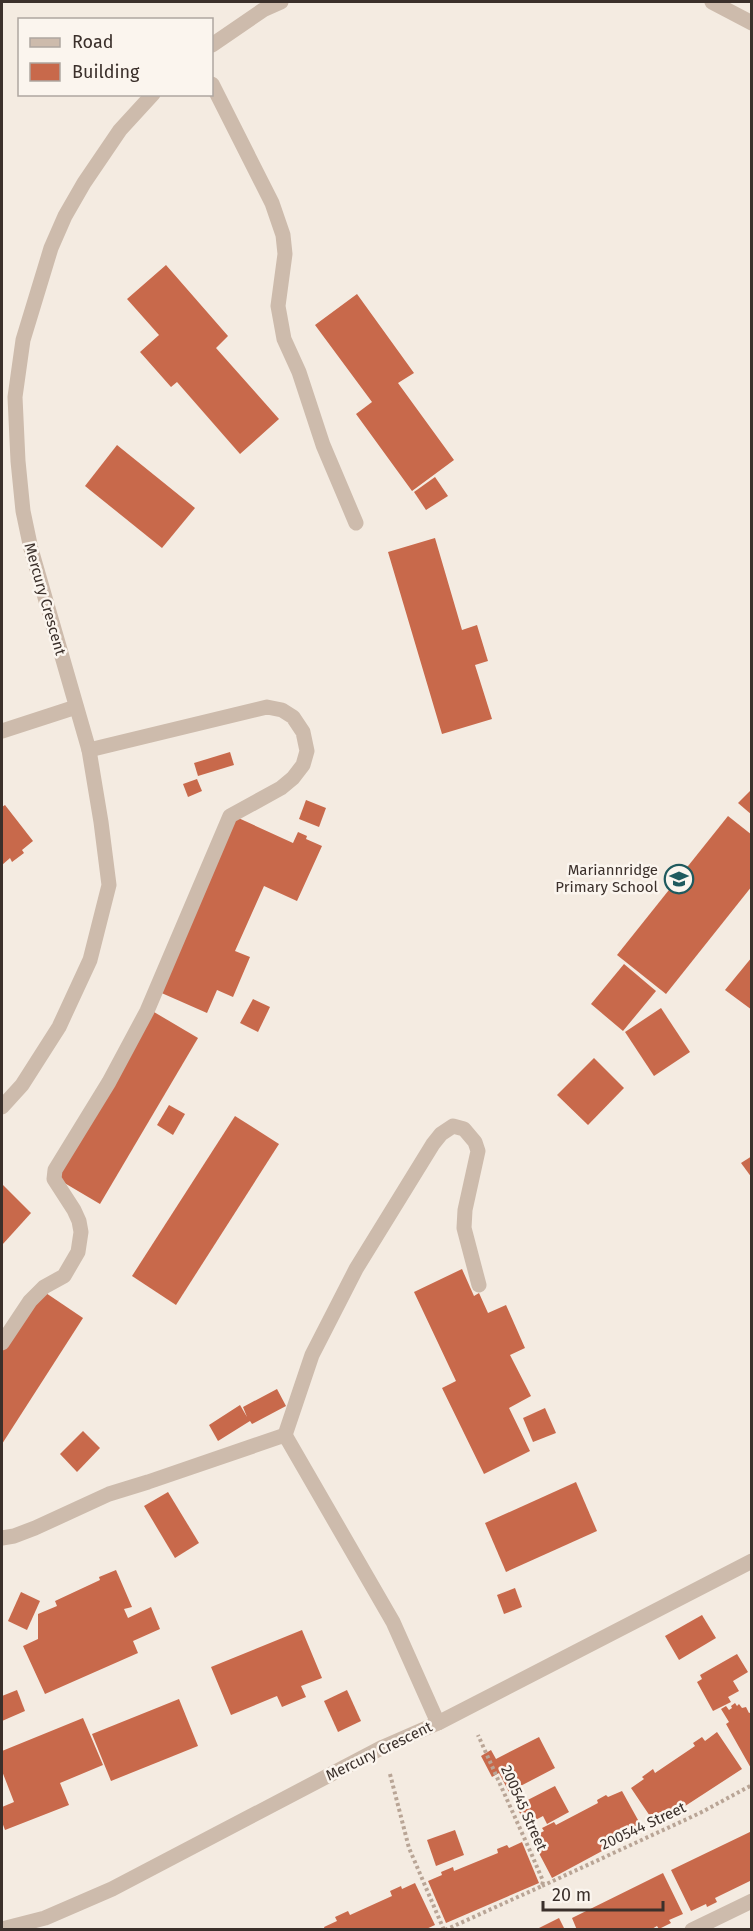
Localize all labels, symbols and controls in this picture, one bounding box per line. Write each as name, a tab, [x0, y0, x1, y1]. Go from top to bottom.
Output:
legend	[18, 18, 213, 96]
text: Road	[72, 31, 114, 53]
text: Building	[72, 61, 140, 83]
street label: Mercury Crescent	[20, 541, 70, 658]
place label: Mariannridge Primary School	[555, 861, 659, 896]
school or university icon: Mariannridge Primary School	[663, 863, 695, 895]
street label: Mercury Crescent	[323, 1717, 436, 1785]
street label: 200545 Street	[497, 1762, 551, 1854]
street label: 200544 Street	[597, 1798, 689, 1854]
scale bar	[543, 1874, 663, 1912]
text: 20 m	[552, 1884, 591, 1906]

